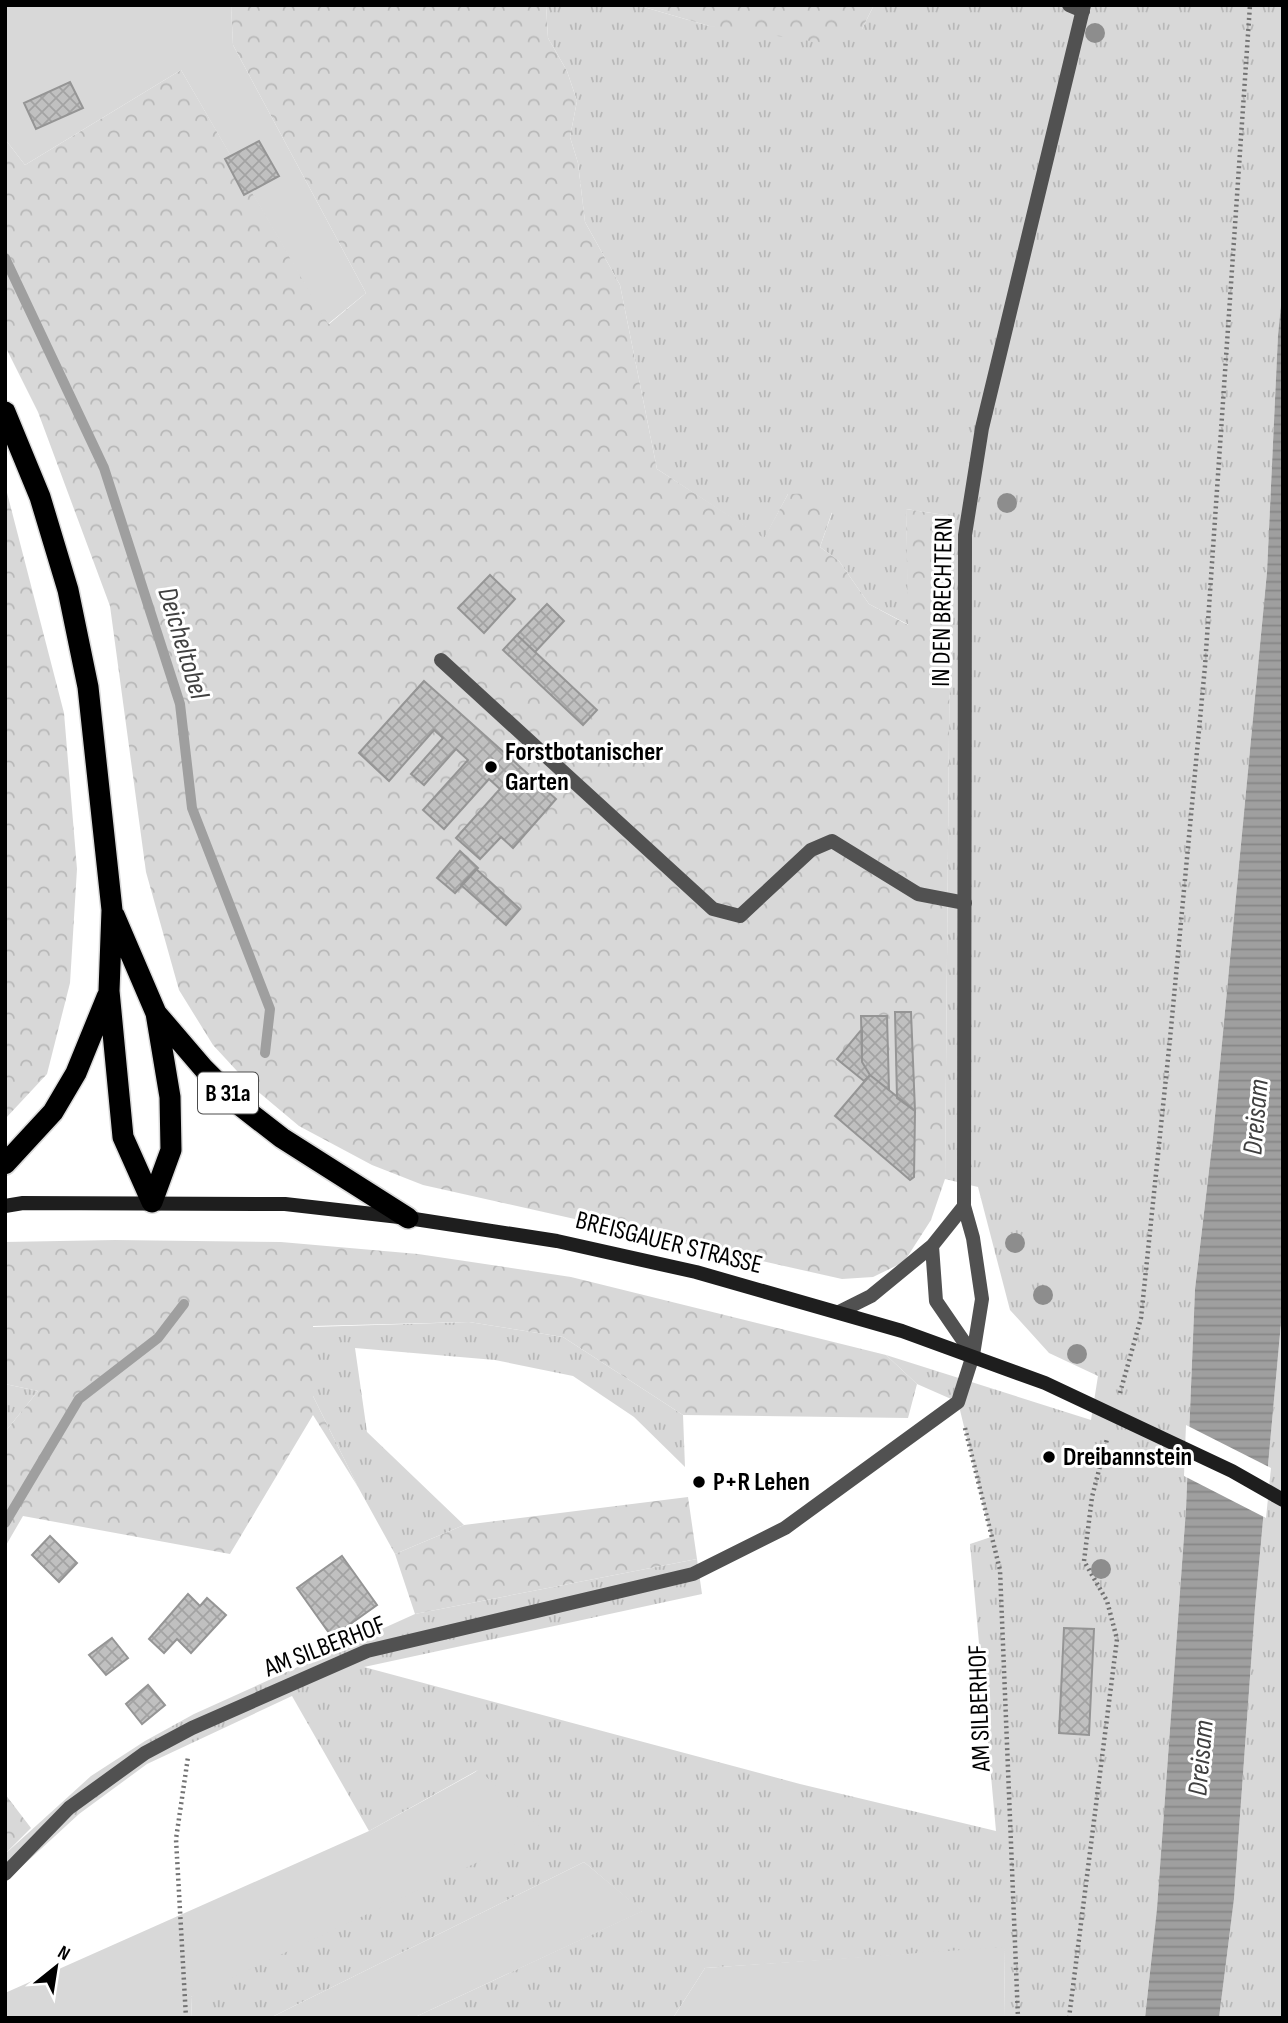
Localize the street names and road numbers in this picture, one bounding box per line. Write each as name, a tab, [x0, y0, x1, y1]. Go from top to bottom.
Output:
street label: IN DEN BRECHTERN	[926, 517, 960, 687]
road number: B 31a	[198, 1072, 258, 1114]
street label: BREISGAUER STRASSE	[572, 1205, 766, 1281]
street label: AM SILBERHOF	[259, 1610, 390, 1685]
street label: AM SILBERHOF	[962, 1644, 998, 1773]

